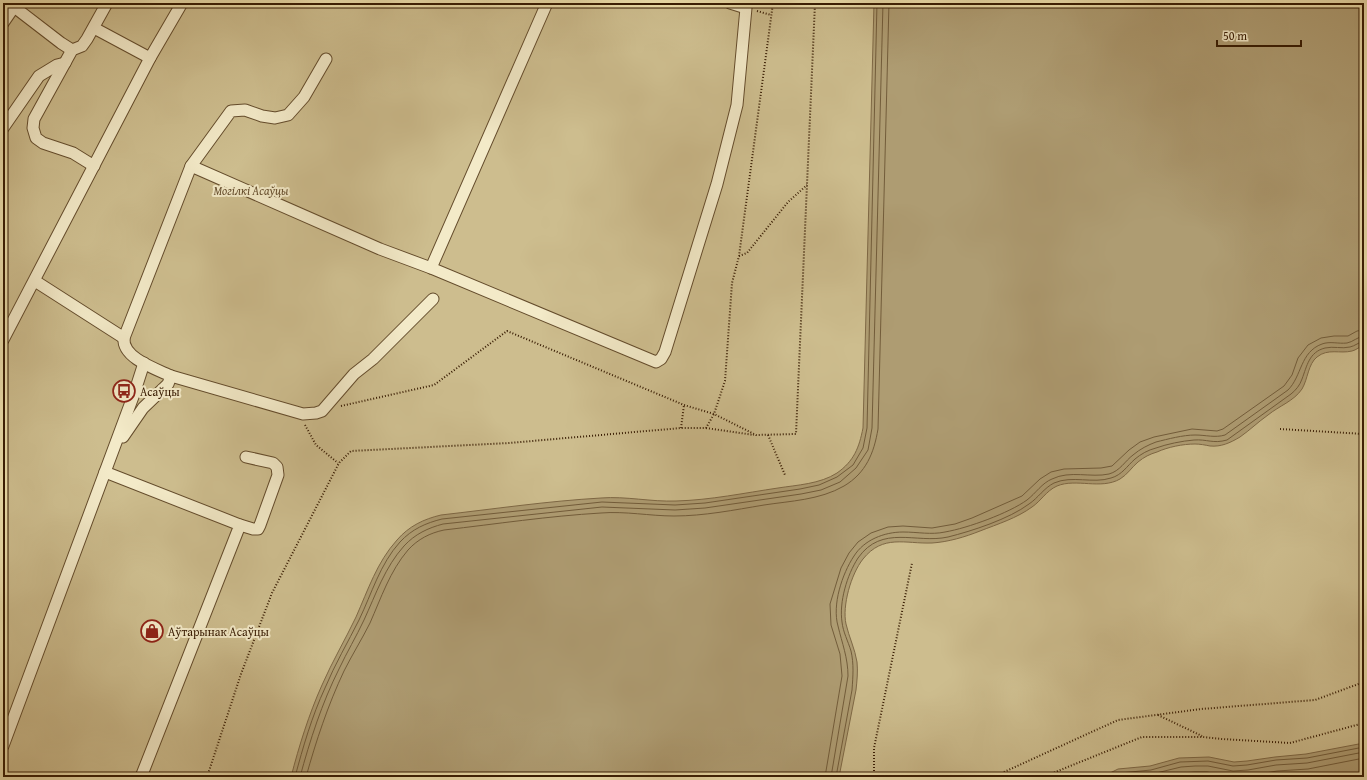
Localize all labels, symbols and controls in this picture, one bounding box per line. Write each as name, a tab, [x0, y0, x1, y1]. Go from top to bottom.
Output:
scale bar	[1217, 22, 1301, 48]
text: 50 m	[1223, 27, 1247, 44]
park label: Могілкі Асаўцы	[214, 182, 289, 199]
bus stop icon: Асаўцы	[111, 378, 137, 404]
place label: Асаўцы	[140, 383, 180, 400]
shop icon: Аўтарынак Асаўцы	[139, 618, 165, 644]
place label: Аўтарынак Асаўцы	[168, 623, 270, 640]

